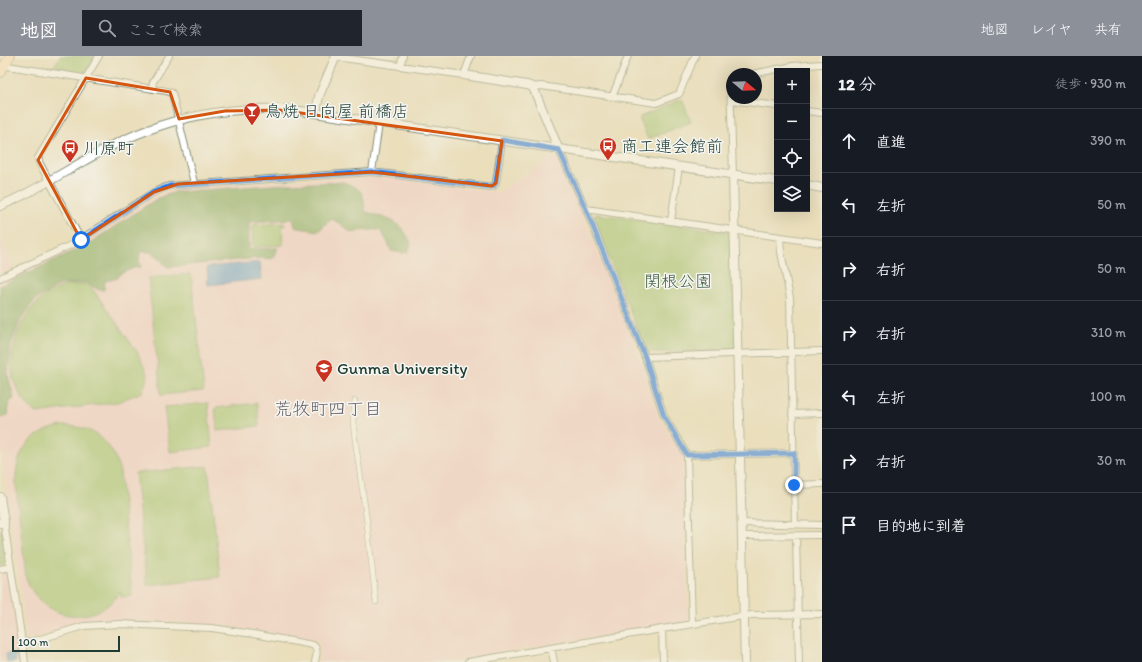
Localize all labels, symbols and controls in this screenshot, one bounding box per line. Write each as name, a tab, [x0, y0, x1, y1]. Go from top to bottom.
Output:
search box	[82, 10, 362, 46]
icon: search	[96, 17, 118, 39]
text: 地図	[20, 19, 58, 42]
text: ここで検索	[128, 21, 203, 39]
text: 地図	[981, 21, 1009, 38]
text: レイヤ	[1031, 21, 1072, 38]
text: 共有	[1094, 21, 1122, 38]
north arrow	[726, 68, 762, 104]
map controls	[774, 68, 810, 212]
button: +	[774, 68, 810, 104]
text: 12 分	[838, 74, 876, 94]
text: 徒歩 · 930 m	[1055, 76, 1126, 91]
bar icon: 鳥焼 日向屋 前橋店	[242, 101, 262, 126]
place label: 鳥焼 日向屋 前橋店	[265, 101, 409, 121]
button: −	[774, 104, 810, 140]
icon: ahead	[838, 130, 860, 152]
text: 直進	[876, 133, 906, 151]
text: 390 m	[1090, 133, 1126, 148]
bus stop icon: 商工連会館前	[598, 136, 618, 161]
place label: 商工連会館前	[621, 136, 723, 156]
bus stop icon: 川原町	[60, 138, 80, 163]
place label: 川原町	[83, 138, 134, 158]
button: locate	[774, 140, 810, 176]
button: layers	[774, 176, 810, 212]
icon: left	[838, 194, 860, 216]
text: 左折	[876, 197, 906, 215]
text: 50 m	[1097, 197, 1126, 212]
route start	[72, 231, 90, 249]
icon: right	[838, 258, 860, 280]
text: 右折	[876, 261, 906, 279]
text: 50 m	[1097, 261, 1126, 276]
park label: 関根公園	[644, 271, 712, 291]
icon: right	[838, 322, 860, 344]
text: 右折	[876, 325, 906, 343]
text: 310 m	[1091, 325, 1126, 340]
school or university icon: Gunma University	[314, 358, 334, 383]
place label: Gunma University	[337, 358, 468, 378]
icon: left	[838, 386, 860, 408]
text: 左折	[876, 389, 906, 407]
text: 100 m	[1090, 389, 1126, 404]
district label: 荒牧町四丁目	[274, 398, 382, 420]
icon: right	[838, 450, 860, 472]
text: 右折	[876, 453, 906, 471]
text: 30 m	[1097, 453, 1126, 468]
route end	[785, 476, 803, 494]
icon: arrive	[838, 514, 860, 536]
text: 目的地に到着	[876, 517, 966, 535]
scale bar	[12, 634, 120, 653]
text: 100 m	[18, 636, 48, 649]

